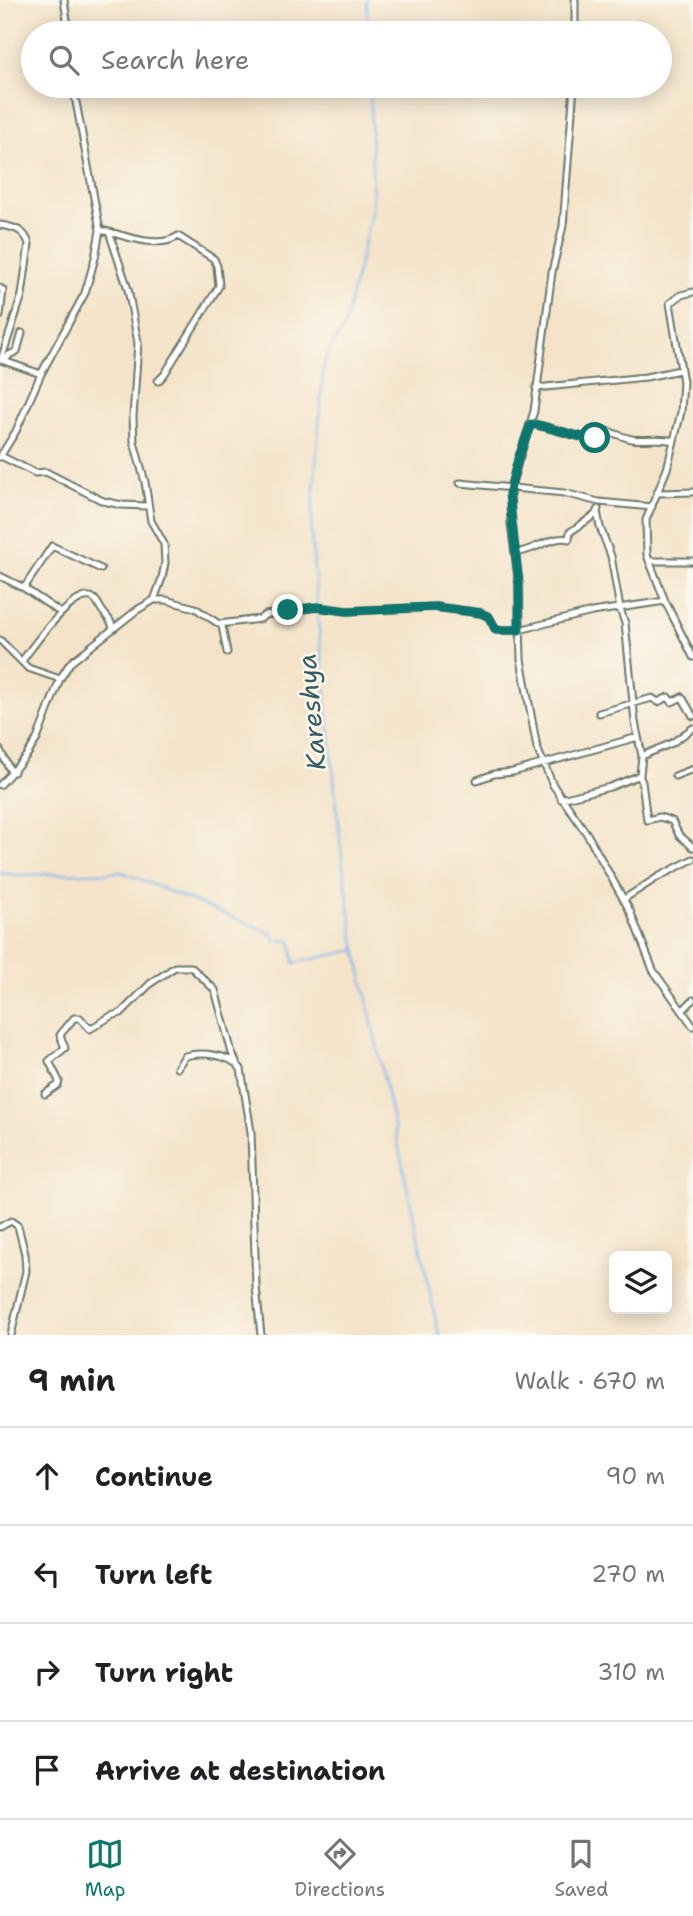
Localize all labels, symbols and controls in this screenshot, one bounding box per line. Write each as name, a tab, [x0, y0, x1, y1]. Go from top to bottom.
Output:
search box	[21, 21, 672, 98]
icon: search	[45, 41, 83, 79]
text: Search here	[101, 42, 250, 77]
route start	[579, 422, 610, 453]
route end	[272, 594, 303, 625]
water label: Kareshya	[288, 652, 334, 772]
map controls	[609, 1251, 672, 1314]
button: layers	[609, 1251, 672, 1314]
text: 9 min	[28, 1360, 115, 1401]
text: Walk · 670 m	[514, 1366, 665, 1396]
icon: ahead	[28, 1457, 66, 1495]
text: Continue	[95, 1459, 213, 1494]
text: 90 m	[605, 1461, 665, 1491]
icon: left	[28, 1555, 66, 1593]
text: Turn left	[95, 1557, 212, 1592]
text: 270 m	[591, 1559, 665, 1589]
icon: right	[28, 1653, 66, 1691]
text: Turn right	[95, 1655, 233, 1690]
text: 310 m	[597, 1657, 665, 1687]
icon: arrive	[28, 1751, 66, 1789]
text: Arrive at destination	[95, 1753, 385, 1788]
tab: Map	[85, 1835, 125, 1902]
tab: Directions	[295, 1835, 385, 1902]
tab: Saved	[554, 1835, 608, 1902]

